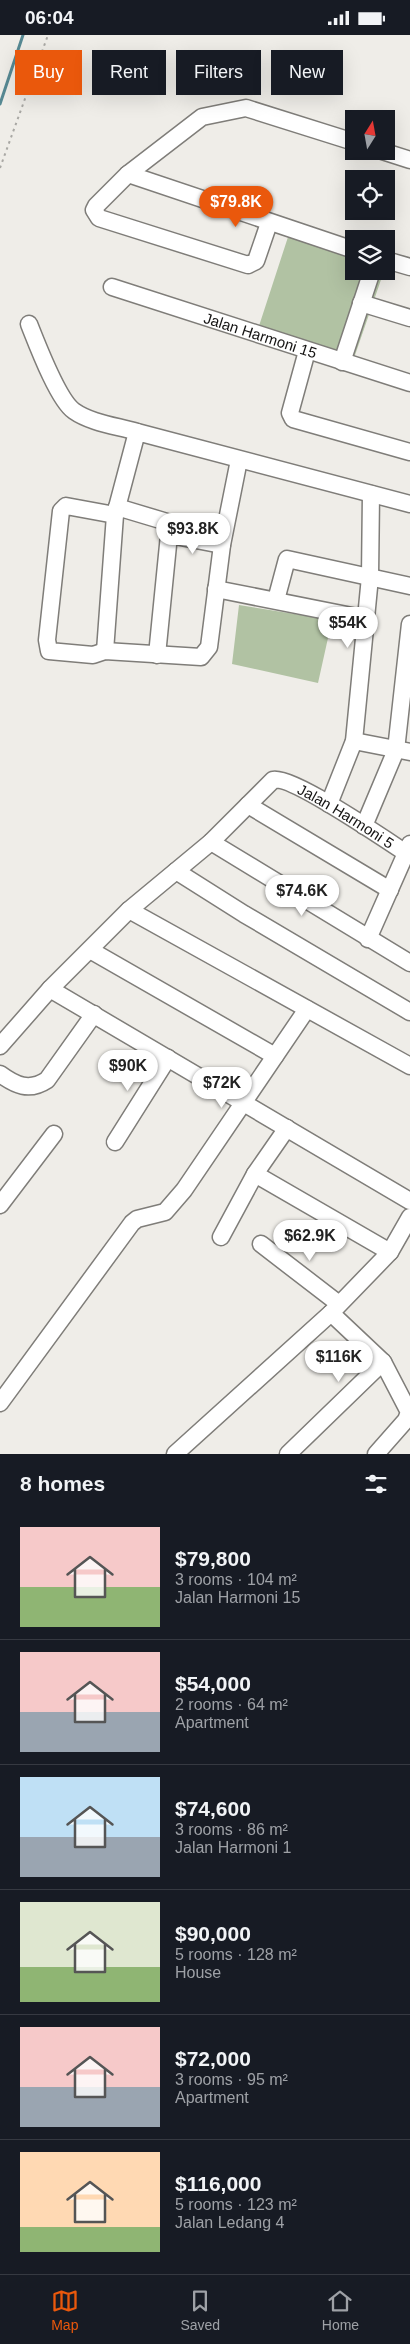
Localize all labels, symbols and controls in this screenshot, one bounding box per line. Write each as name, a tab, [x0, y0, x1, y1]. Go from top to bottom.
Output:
text: 06:04	[25, 7, 74, 28]
chip: Buy	[15, 50, 82, 95]
chip: Rent	[92, 50, 166, 95]
chip: Filters	[176, 50, 261, 95]
chip: New	[271, 50, 343, 95]
north arrow	[345, 110, 395, 160]
map controls	[345, 110, 395, 280]
button: locate	[345, 170, 395, 220]
pin: $79.8K	[195, 185, 277, 228]
text: $79.8K	[210, 193, 262, 210]
button: layers	[345, 230, 395, 280]
street label: Jalan Harmoni 15	[202, 309, 319, 361]
pin: $93.8K	[152, 513, 234, 555]
text: $93.8K	[167, 520, 219, 537]
pin: $54K	[318, 607, 378, 649]
text: $54K	[329, 614, 367, 631]
street label: Jalan Harmoni 5	[295, 780, 397, 851]
pin: $74.6K	[261, 875, 343, 917]
text: $74.6K	[276, 882, 328, 899]
pin: $90K	[98, 1049, 158, 1092]
text: $90K	[109, 1057, 147, 1074]
pin: $72K	[192, 1067, 252, 1109]
text: $72K	[203, 1074, 241, 1091]
pin: $62.9K	[269, 1219, 351, 1262]
text: $62.9K	[284, 1227, 336, 1244]
pin: $116K	[304, 1341, 374, 1383]
text: $116K	[316, 1348, 362, 1365]
icon: filters	[362, 1470, 390, 1498]
text: 8 homes	[20, 1472, 105, 1495]
icon: home	[60, 1547, 120, 1607]
text: $79,800	[175, 1547, 251, 1570]
text: 3 rooms · 104 m²	[175, 1571, 297, 1588]
text: Jalan Harmoni 15	[175, 1589, 300, 1606]
icon: home	[60, 1672, 120, 1732]
text: $54,000	[175, 1672, 251, 1695]
text: 2 rooms · 64 m²	[175, 1696, 288, 1713]
text: Apartment	[175, 1714, 249, 1731]
icon: home	[60, 1797, 120, 1857]
text: $74,600	[175, 1797, 251, 1820]
text: 3 rooms · 86 m²	[175, 1821, 288, 1838]
text: Jalan Harmoni 1	[175, 1839, 292, 1856]
icon: home	[60, 1922, 120, 1982]
text: $90,000	[175, 1922, 251, 1945]
text: 5 rooms · 128 m²	[175, 1946, 297, 1963]
text: House	[175, 1964, 221, 1981]
icon: home	[60, 2047, 120, 2107]
text: $72,000	[175, 2047, 251, 2070]
text: 3 rooms · 95 m²	[175, 2071, 288, 2088]
text: Apartment	[175, 2089, 249, 2106]
icon: home	[60, 2172, 120, 2232]
text: $116,000	[175, 2172, 261, 2195]
text: 5 rooms · 123 m²	[175, 2196, 297, 2213]
text: Jalan Ledang 4	[175, 2214, 284, 2231]
tab: Map	[51, 2287, 79, 2333]
tab: Saved	[180, 2287, 220, 2333]
tab: Home	[322, 2287, 359, 2333]

